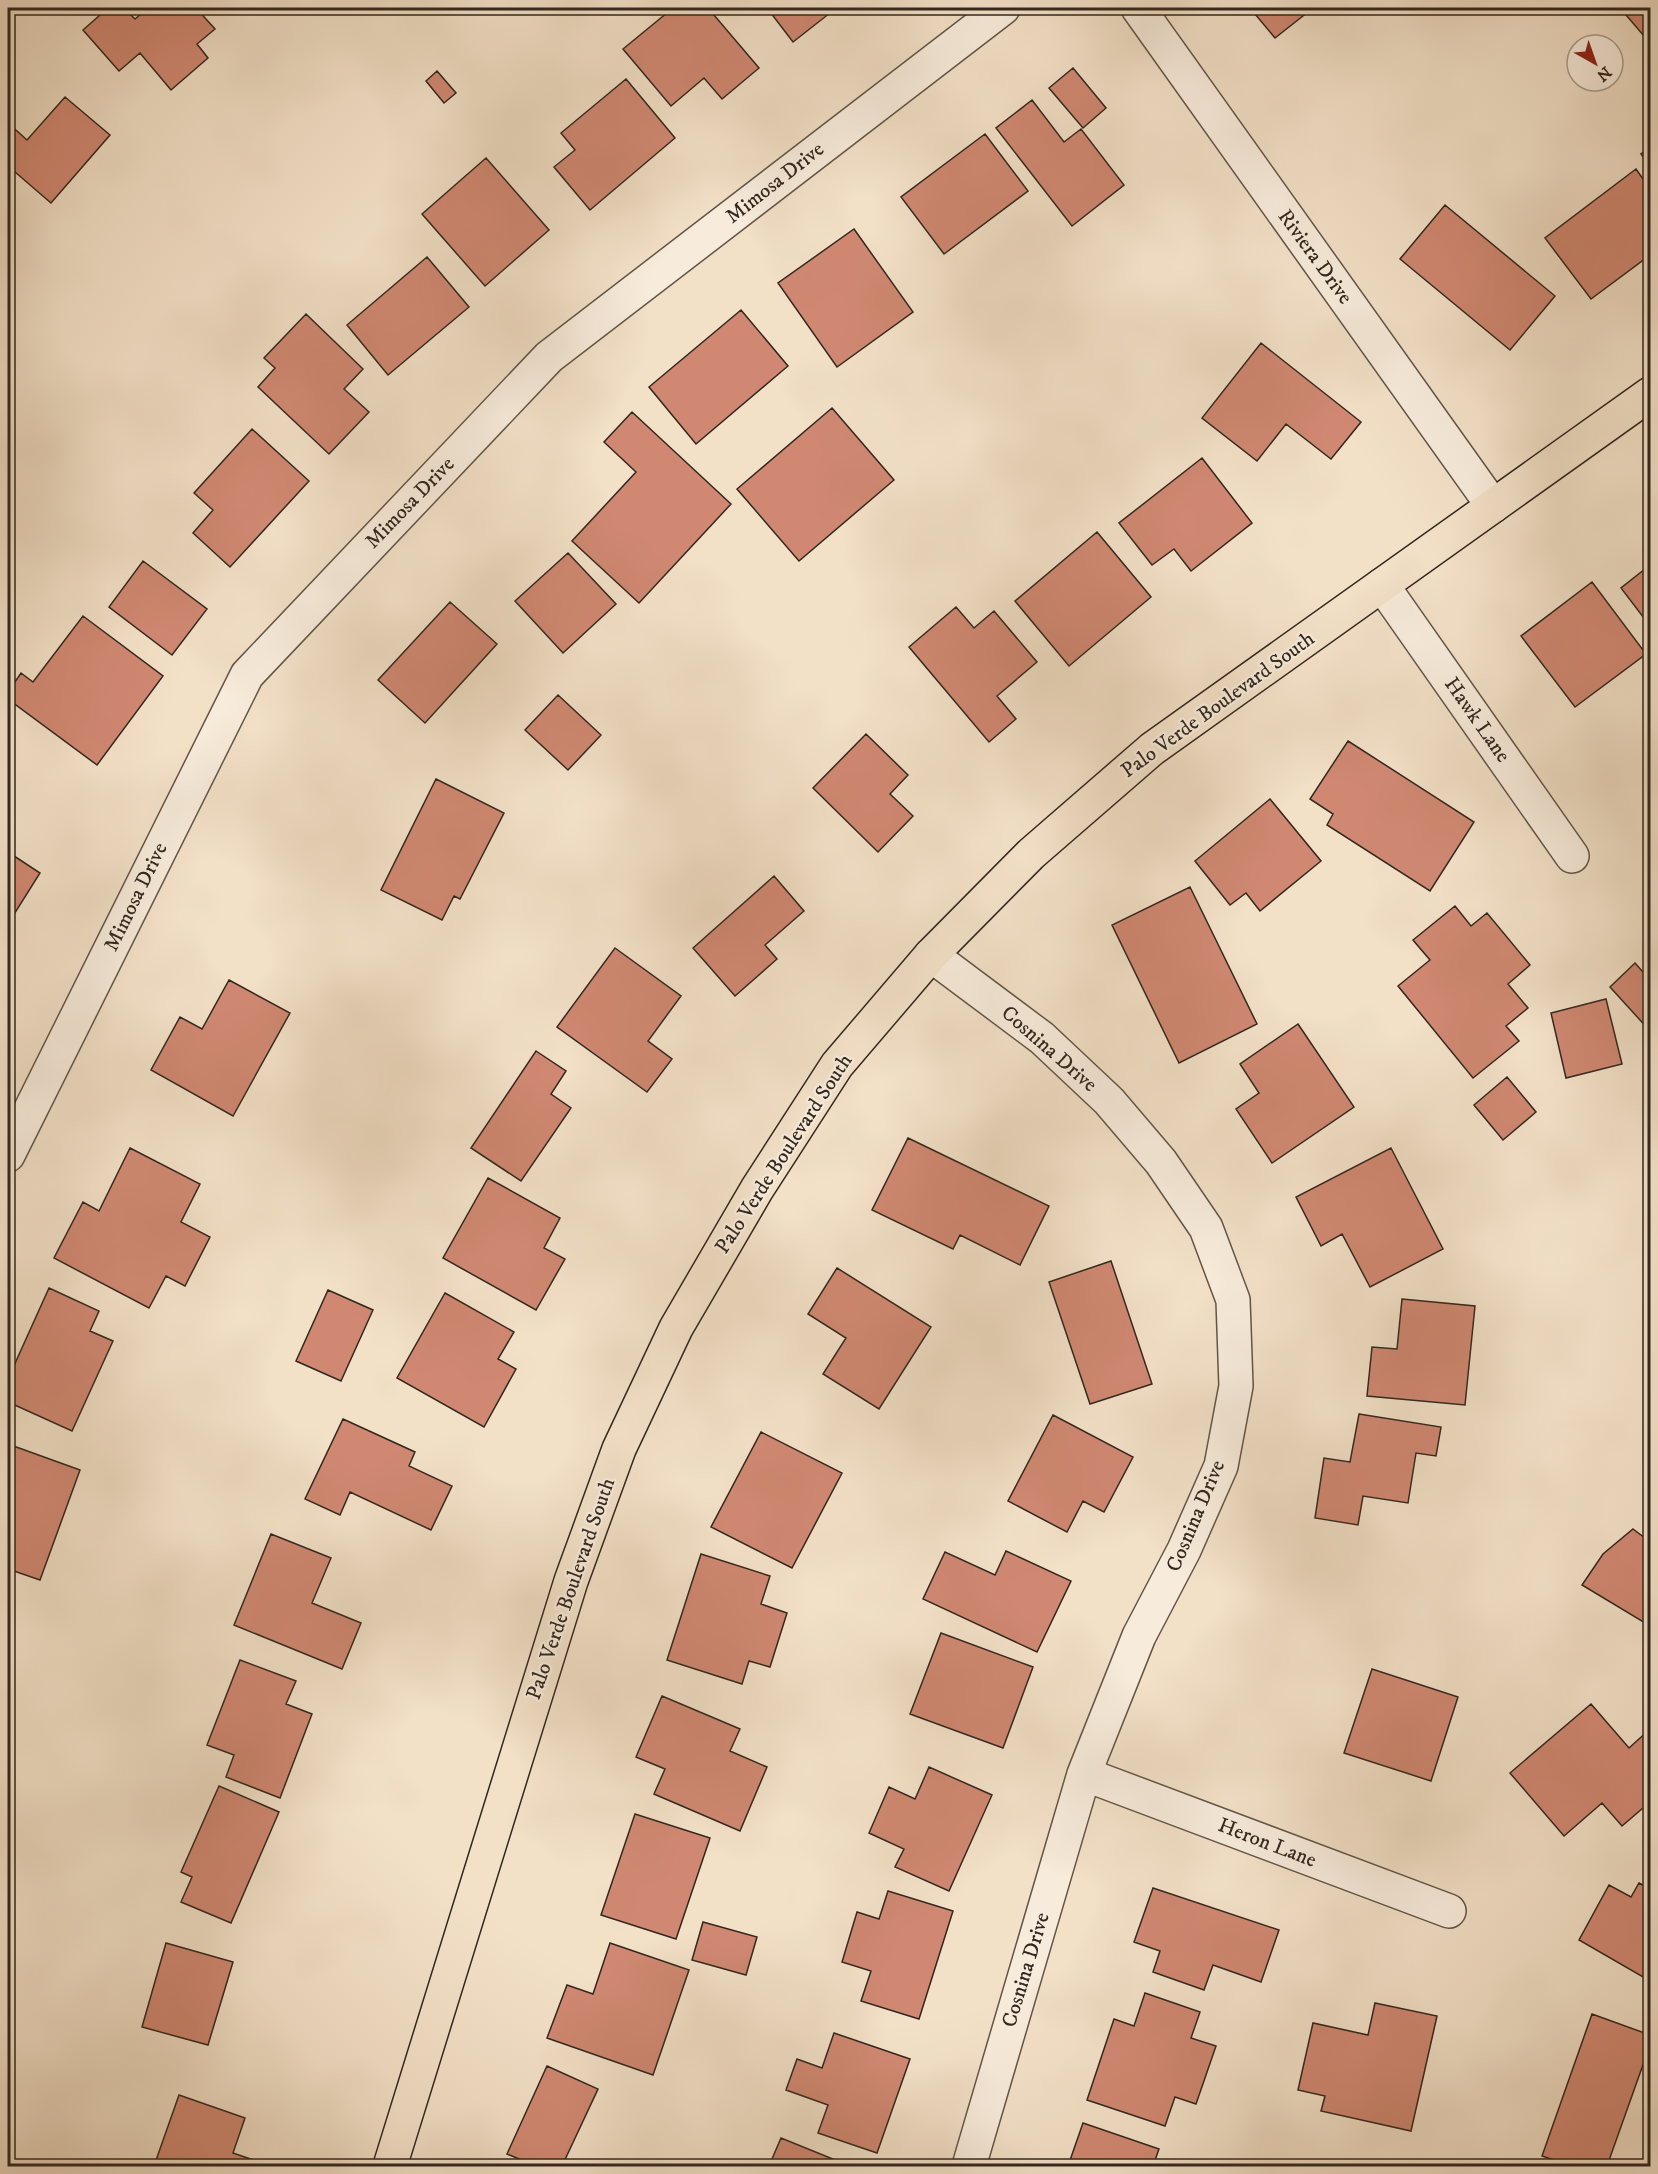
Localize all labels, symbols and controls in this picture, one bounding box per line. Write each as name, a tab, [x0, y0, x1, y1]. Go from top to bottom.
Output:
north arrow	[1565, 33, 1625, 93]
text: N	[1593, 62, 1615, 86]
street label: Mimosa Drive	[721, 136, 830, 229]
street label: Riviera Drive	[1272, 205, 1358, 310]
street label: Mimosa Drive	[360, 451, 460, 554]
street label: Palo Verde Boulevard South	[1116, 626, 1320, 784]
street label: Hawk Lane	[1438, 672, 1516, 768]
street label: Mimosa Drive	[99, 838, 174, 956]
street label: Cosnina Drive	[996, 1000, 1103, 1098]
street label: Palo Verde Boulevard South	[710, 1049, 858, 1259]
street label: Cosnina Drive	[1161, 1456, 1231, 1576]
street label: Palo Verde Boulevard South	[521, 1475, 621, 1703]
street label: Heron Lane	[1214, 1812, 1320, 1874]
street label: Cosnina Drive	[996, 1909, 1056, 2031]

